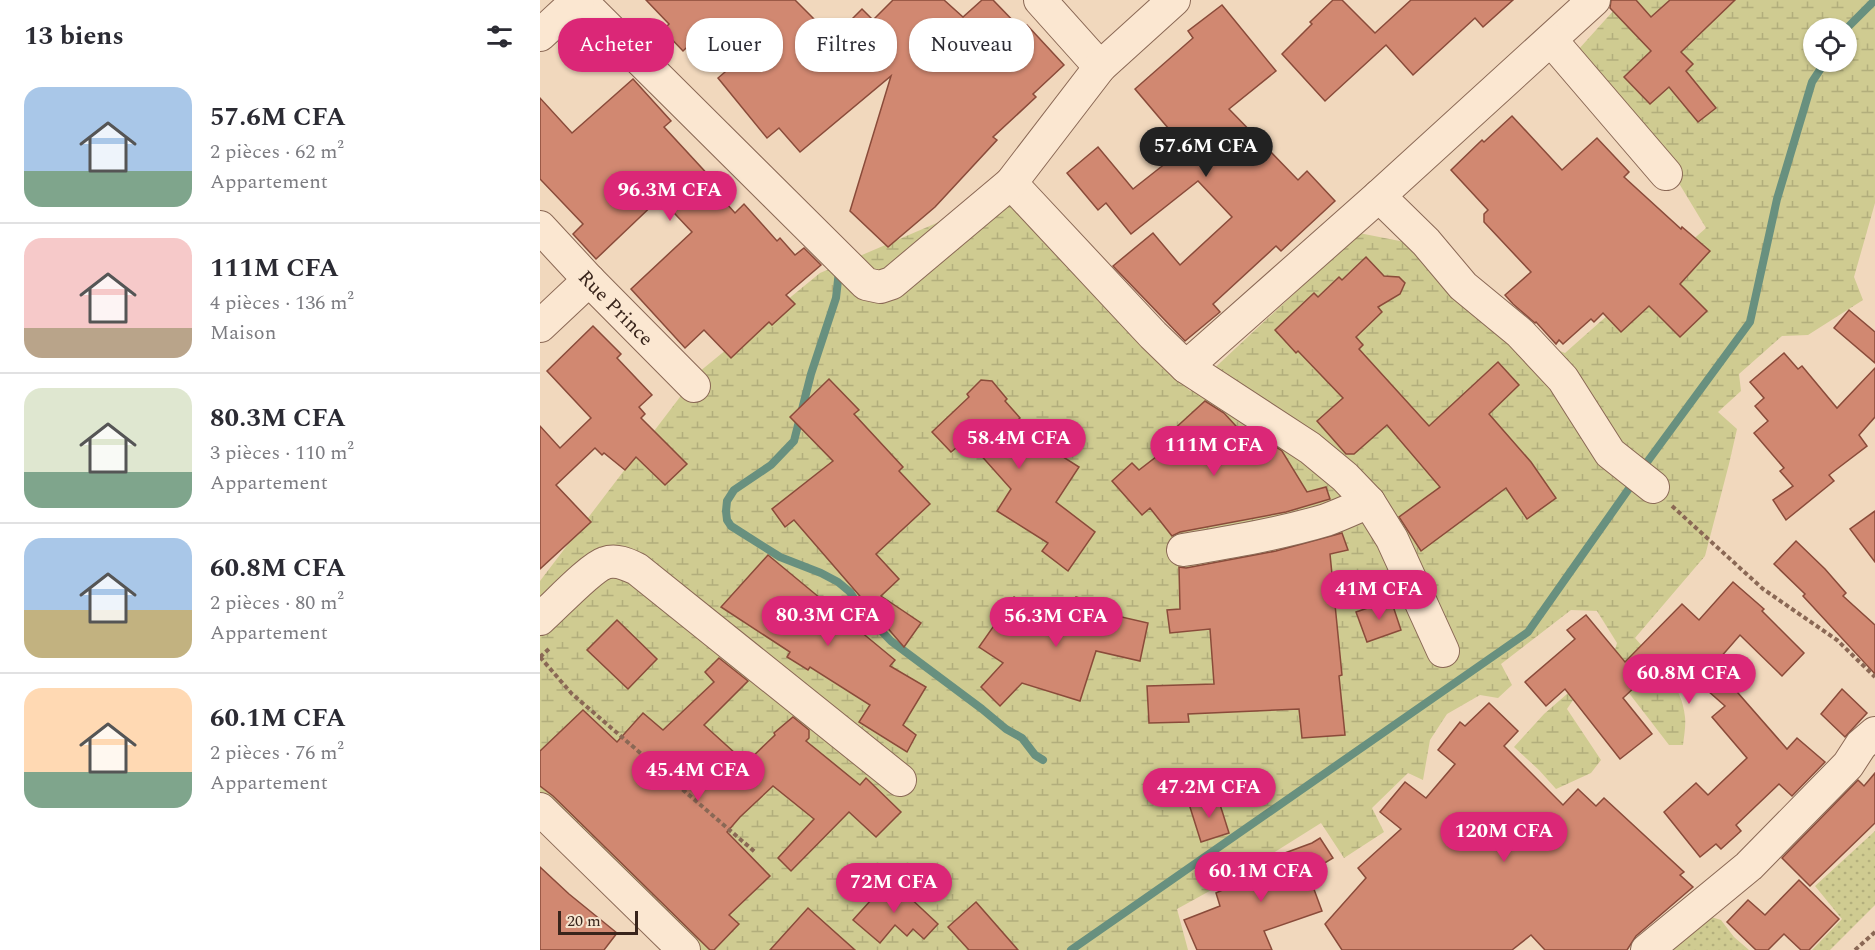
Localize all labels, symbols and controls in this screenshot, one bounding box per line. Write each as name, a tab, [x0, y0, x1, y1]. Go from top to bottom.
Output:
text: 13 biens	[24, 16, 124, 56]
chip: Acheter	[558, 18, 674, 72]
chip: Louer	[686, 18, 783, 72]
chip: Filtres	[795, 18, 897, 72]
chip: Nouveau	[909, 18, 1034, 72]
map controls	[1803, 18, 1857, 72]
button: locate	[1803, 18, 1857, 72]
icon: filters	[483, 20, 516, 53]
text: 57.6M CFA	[210, 97, 346, 137]
icon: home	[72, 111, 144, 183]
pin: 57.6M CFA	[1137, 127, 1275, 178]
text: 57.6M CFA	[1154, 131, 1258, 161]
text: 2 pièces · 62 m²	[210, 137, 344, 167]
text: Appartement	[210, 167, 328, 197]
pin: 96.3M CFA	[601, 171, 739, 222]
text: 96.3M CFA	[618, 175, 722, 205]
text: 111M CFA	[210, 248, 339, 288]
icon: home	[72, 262, 144, 334]
street label: Rue Prince	[571, 263, 660, 353]
text: 4 pièces · 136 m²	[210, 288, 354, 318]
text: Maison	[210, 318, 276, 348]
text: 80.3M CFA	[210, 398, 346, 438]
icon: home	[72, 412, 144, 484]
pin: 58.4M CFA	[950, 419, 1088, 470]
text: 58.4M CFA	[967, 423, 1071, 453]
pin: 111M CFA	[1152, 426, 1276, 477]
text: 111M CFA	[1164, 430, 1264, 460]
text: 3 pièces · 110 m²	[210, 438, 354, 468]
text: Appartement	[210, 468, 328, 498]
text: 60.8M CFA	[210, 548, 346, 588]
icon: home	[72, 562, 144, 634]
pin: 41M CFA	[1324, 570, 1434, 621]
text: 41M CFA	[1335, 574, 1423, 604]
text: 2 pièces · 80 m²	[210, 588, 344, 618]
pin: 80.3M CFA	[759, 596, 897, 647]
pin: 56.3M CFA	[987, 597, 1125, 648]
text: 80.3M CFA	[776, 600, 880, 630]
text: 56.3M CFA	[1004, 601, 1108, 631]
text: Appartement	[210, 618, 328, 648]
pin: 60.8M CFA	[1620, 654, 1758, 705]
text: 60.8M CFA	[1637, 658, 1741, 688]
text: 60.1M CFA	[210, 698, 346, 738]
icon: home	[72, 712, 144, 784]
text: 2 pièces · 76 m²	[210, 738, 344, 768]
pin: 45.4M CFA	[629, 751, 767, 802]
text: 45.4M CFA	[646, 755, 750, 785]
text: Appartement	[210, 768, 328, 798]
pin: 47.2M CFA	[1140, 768, 1278, 819]
text: 47.2M CFA	[1157, 772, 1261, 802]
pin: 120M CFA	[1442, 812, 1566, 863]
text: 120M CFA	[1454, 816, 1554, 846]
pin: 60.1M CFA	[1192, 852, 1330, 903]
text: 60.1M CFA	[1209, 856, 1313, 886]
pin: 72M CFA	[839, 863, 949, 914]
text: 72M CFA	[850, 867, 938, 897]
scale bar	[558, 908, 638, 936]
text: 20 m	[567, 909, 601, 933]

